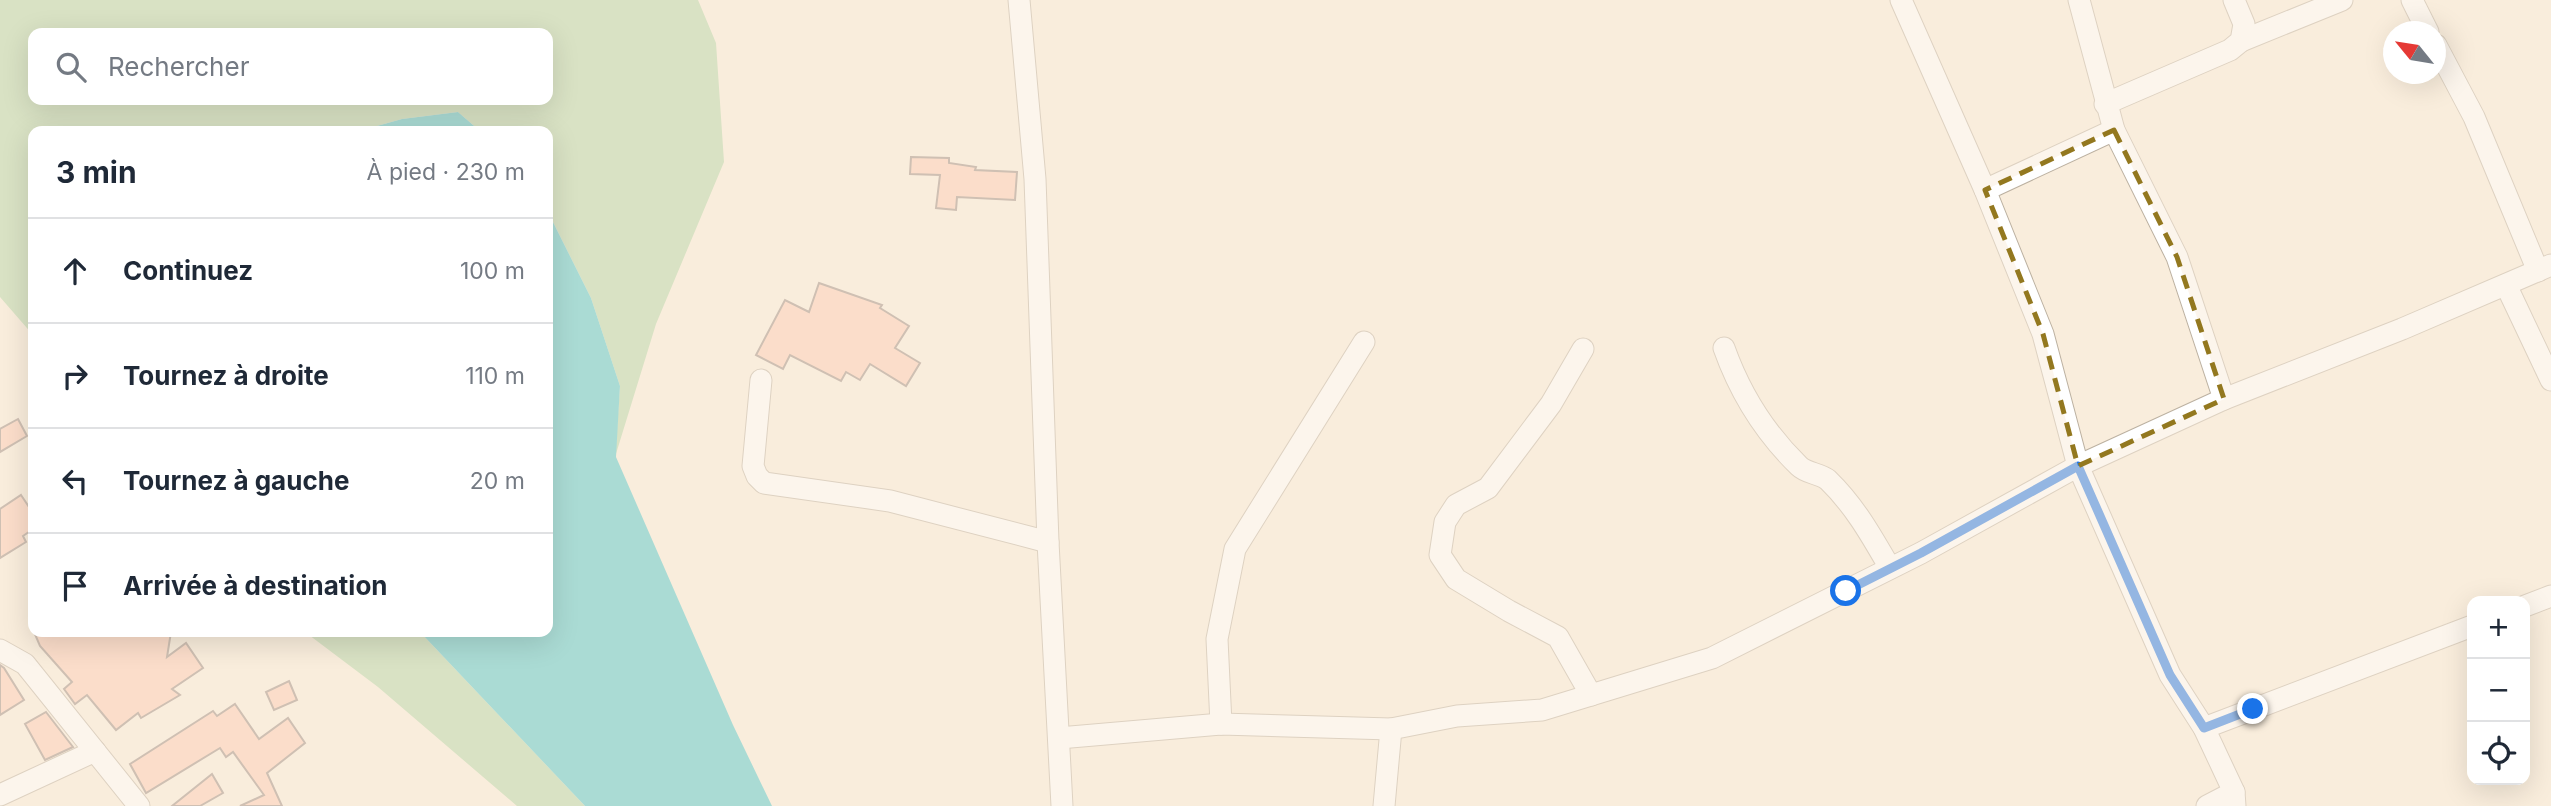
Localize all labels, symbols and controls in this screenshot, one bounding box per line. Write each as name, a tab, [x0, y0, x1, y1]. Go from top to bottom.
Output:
north arrow	[2383, 21, 2446, 84]
search box	[28, 28, 553, 105]
icon: search	[52, 48, 90, 86]
text: Rechercher	[108, 51, 249, 82]
text: 3 min	[56, 154, 137, 190]
text: À pied · 230 m	[367, 158, 525, 186]
icon: ahead	[56, 252, 94, 290]
text: Continuez	[123, 255, 253, 286]
text: 100 m	[460, 257, 525, 285]
icon: right	[56, 357, 94, 395]
text: Tournez à droite	[123, 360, 329, 391]
text: 110 m	[465, 362, 525, 390]
icon: left	[56, 462, 94, 500]
text: Tournez à gauche	[123, 465, 349, 496]
text: 20 m	[470, 467, 525, 495]
icon: arrive	[56, 567, 94, 605]
text: Arrivée à destination	[123, 570, 388, 601]
route start	[1830, 575, 1861, 606]
map controls	[2467, 596, 2530, 785]
button: +	[2467, 596, 2530, 659]
button: −	[2467, 659, 2530, 722]
route end	[2237, 693, 2268, 724]
button: locate	[2467, 722, 2530, 785]

